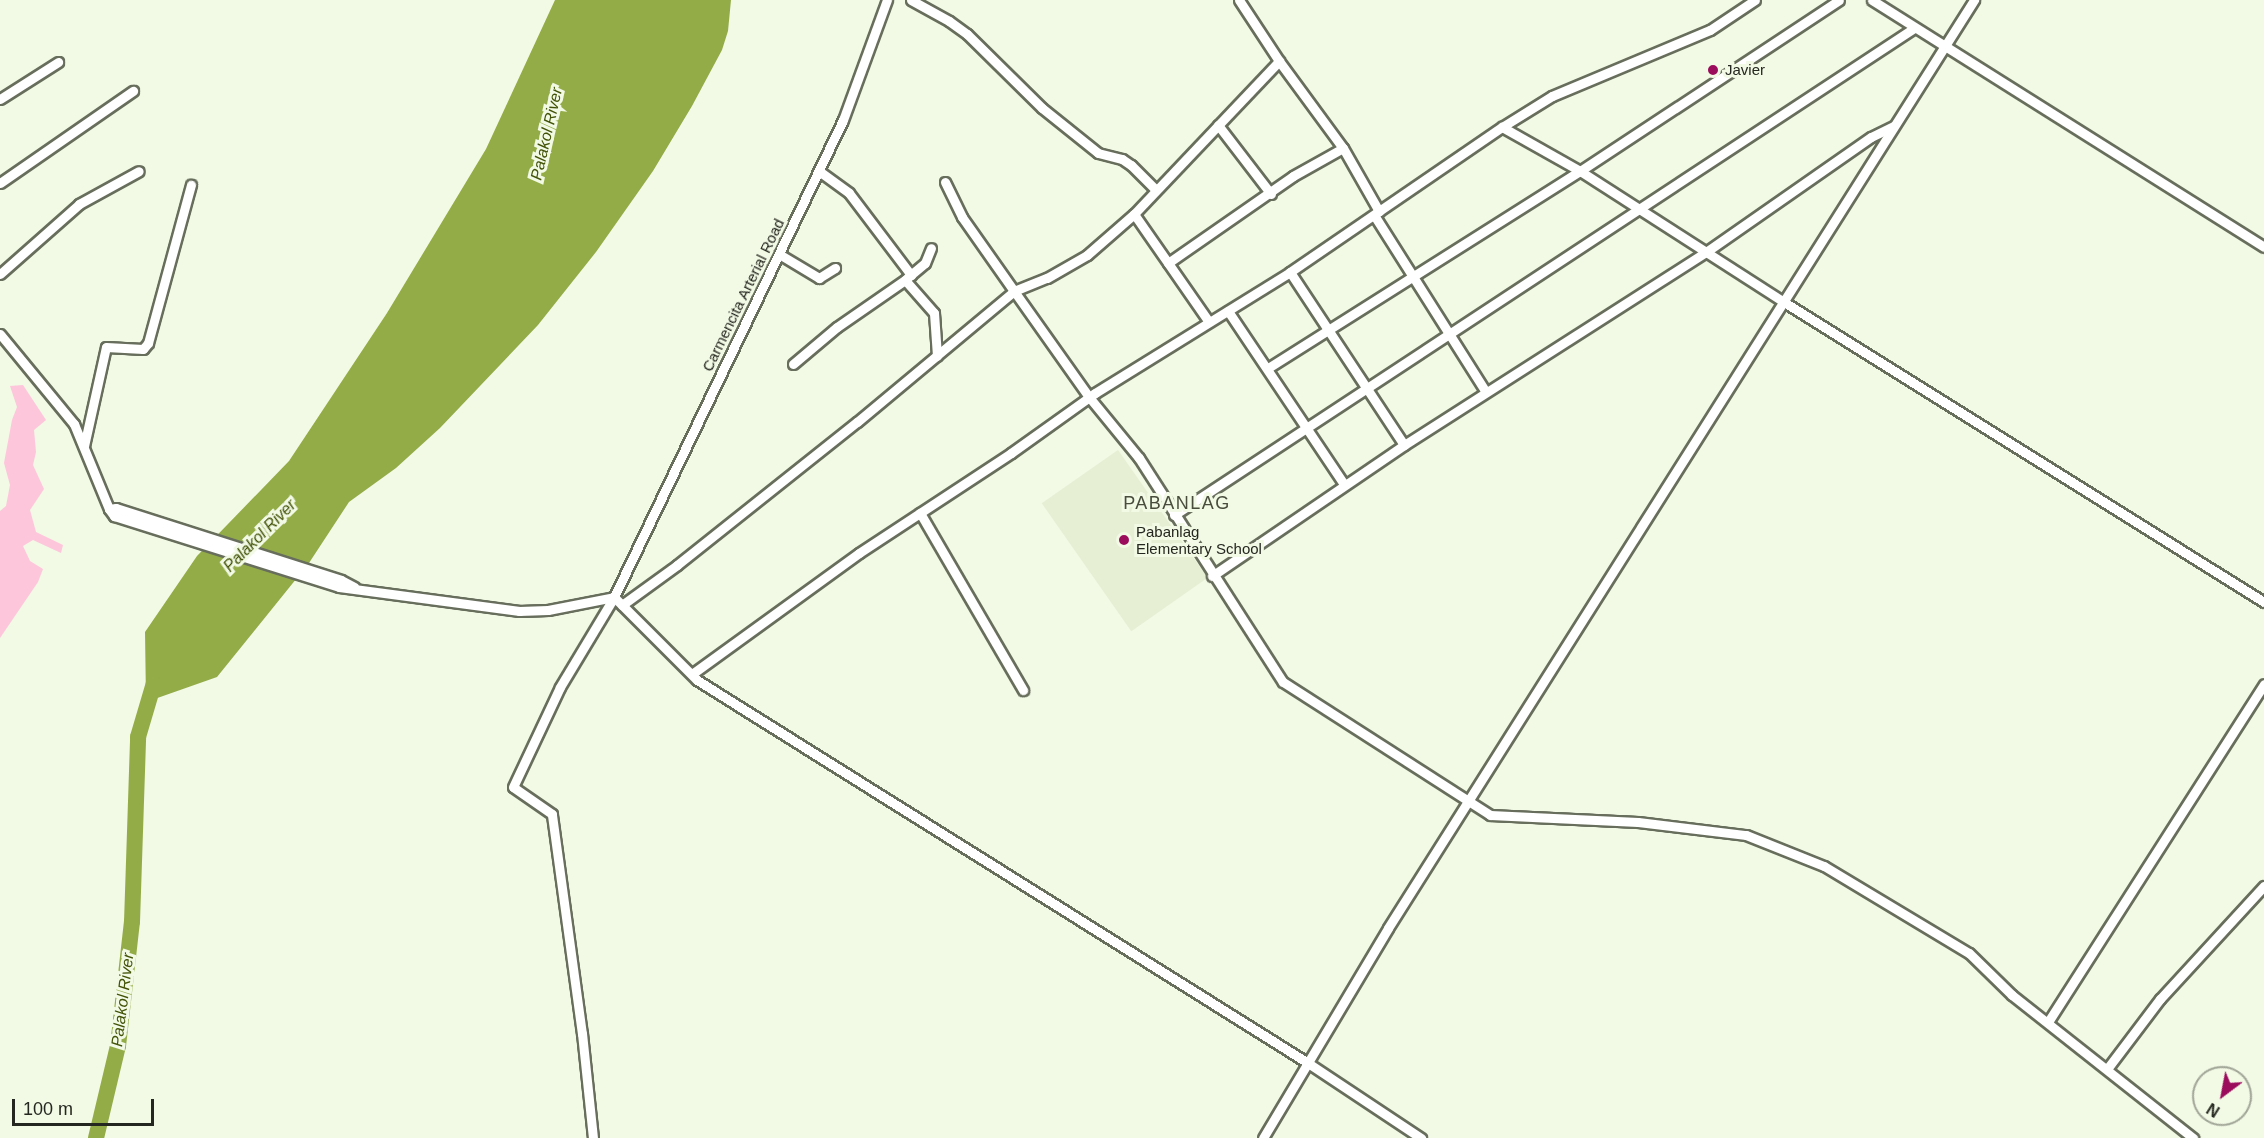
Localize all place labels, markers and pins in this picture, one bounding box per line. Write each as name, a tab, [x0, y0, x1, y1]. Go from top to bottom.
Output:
place label: Javier	[1725, 61, 1765, 79]
marker: Javier	[1706, 63, 1720, 77]
place label: Pabanlag Elementary School	[1136, 522, 1262, 557]
marker: Pabanlag Elementary School	[1117, 533, 1131, 547]

